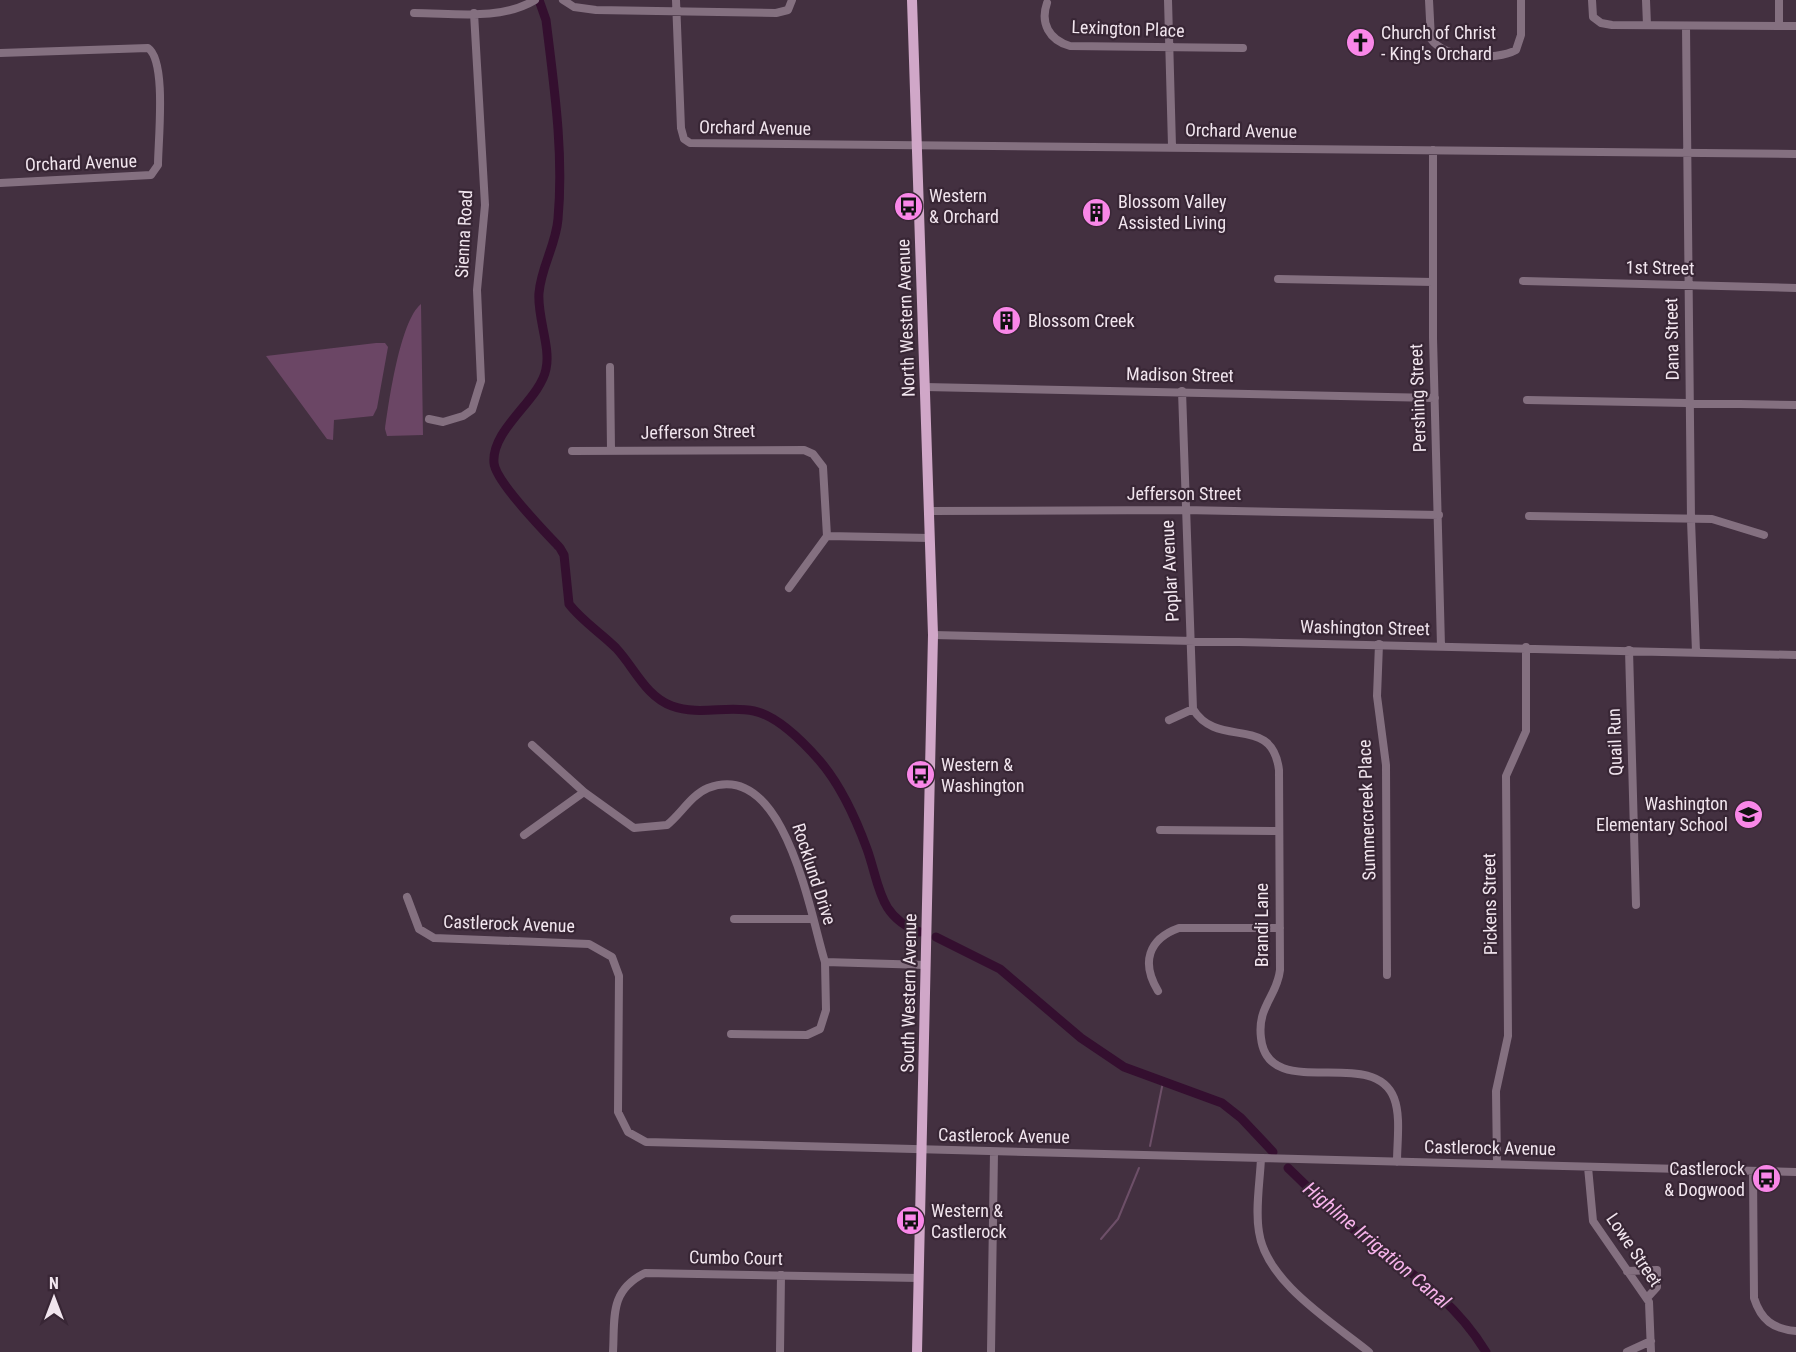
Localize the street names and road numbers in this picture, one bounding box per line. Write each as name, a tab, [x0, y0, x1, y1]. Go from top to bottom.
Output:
street label: Lexington Place	[1071, 16, 1185, 41]
street label: Orchard Avenue	[699, 116, 811, 139]
street label: Orchard Avenue	[1185, 119, 1297, 142]
street label: Orchard Avenue	[25, 150, 137, 175]
street label: Sienna Road	[451, 189, 476, 279]
street label: North Western Avenue	[892, 239, 919, 397]
street label: 1st Street	[1625, 256, 1695, 279]
street label: Dana Street	[1660, 298, 1683, 380]
street label: Pershing Street	[1405, 343, 1430, 453]
street label: Madison Street	[1126, 363, 1234, 386]
street label: Jefferson Street	[641, 420, 755, 443]
street label: Jefferson Street	[1127, 483, 1241, 504]
street label: Poplar Avenue	[1156, 520, 1183, 622]
street label: Washington Street	[1300, 616, 1430, 639]
street label: Quail Run	[1603, 708, 1626, 776]
street label: Summercreek Place	[1354, 739, 1379, 881]
street label: Rocklund Drive	[788, 820, 841, 927]
street label: Pickens Street	[1478, 853, 1501, 955]
street label: Brandi Lane	[1251, 883, 1272, 967]
street label: Castlerock Avenue	[443, 911, 575, 936]
street label: South Western Avenue	[897, 913, 920, 1073]
street label: Castlerock Avenue	[938, 1124, 1070, 1147]
street label: Castlerock Avenue	[1424, 1136, 1556, 1159]
street label: Lowe Street	[1602, 1209, 1667, 1290]
street label: Cumbo Court	[689, 1246, 783, 1269]

